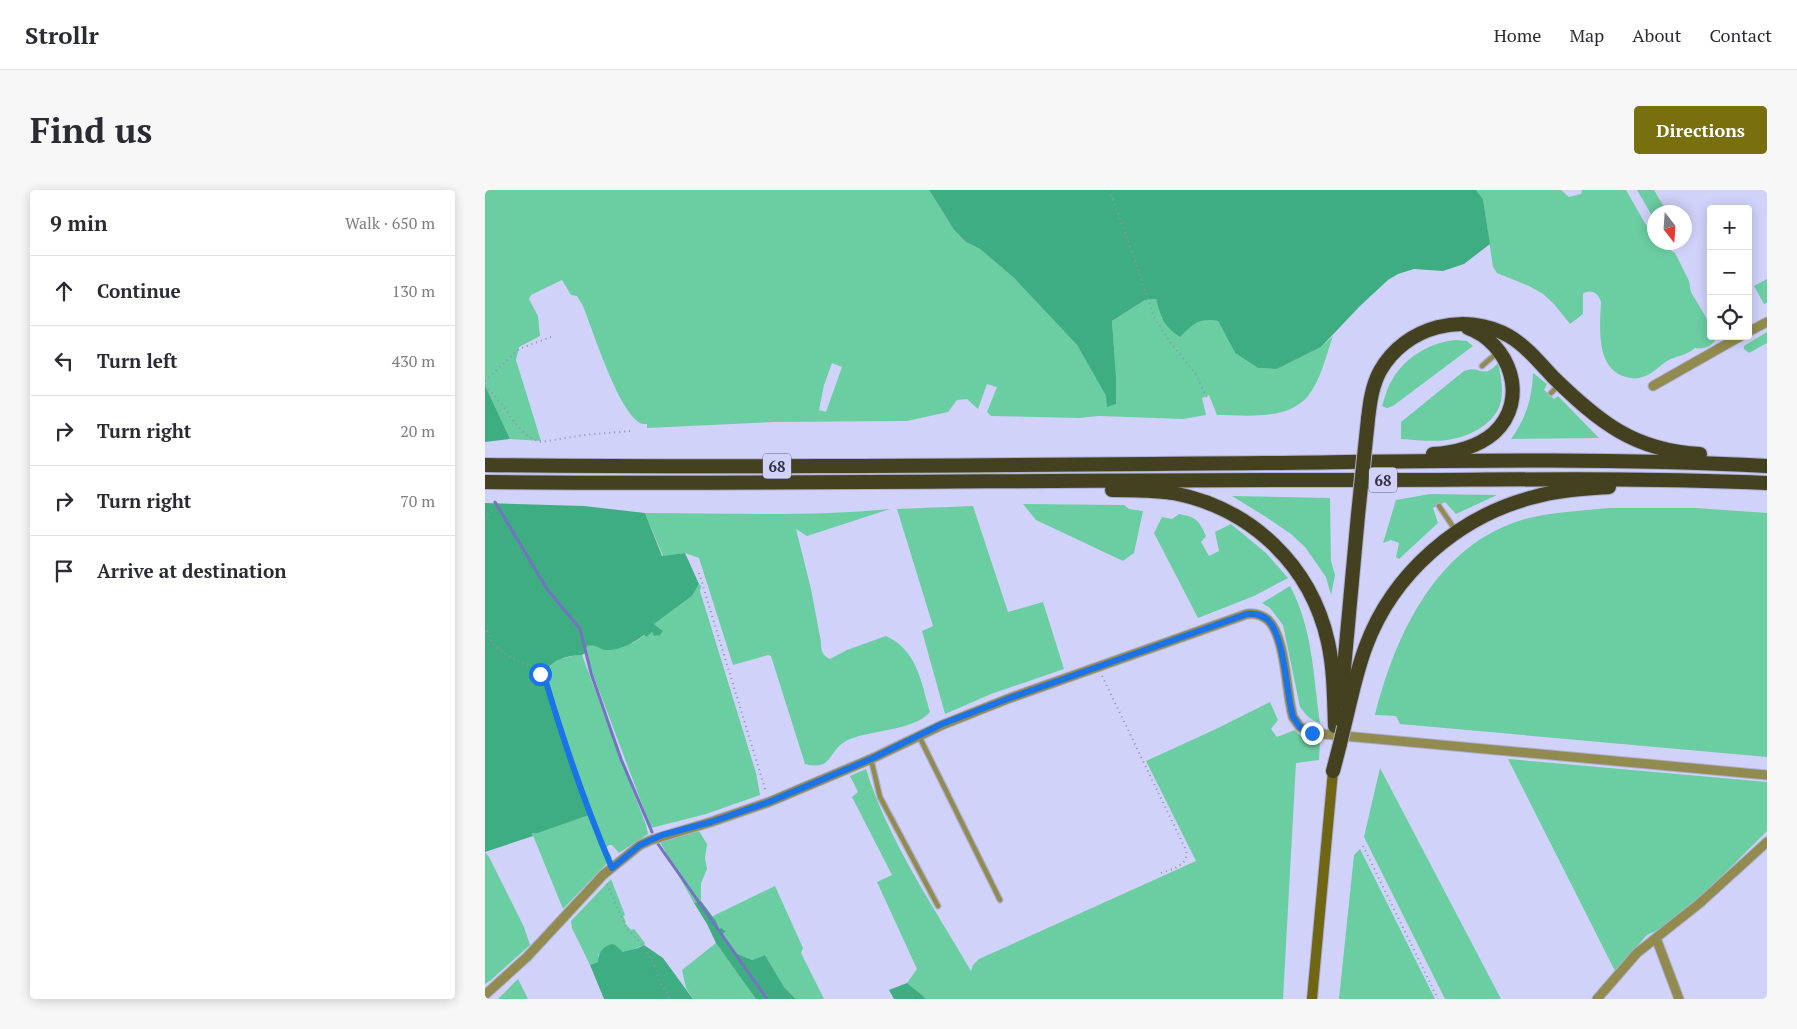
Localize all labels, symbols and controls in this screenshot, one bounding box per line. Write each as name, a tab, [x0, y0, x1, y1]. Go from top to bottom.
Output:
text: Strollr	[25, 19, 99, 51]
text: Home	[1494, 23, 1541, 47]
text: Map	[1569, 23, 1604, 47]
text: About	[1632, 23, 1681, 47]
text: Contact	[1709, 23, 1772, 47]
button: Directions	[1634, 106, 1767, 154]
text: Find us	[30, 107, 152, 153]
north arrow	[1647, 205, 1692, 250]
map controls	[1707, 205, 1752, 340]
button: +	[1707, 205, 1752, 250]
text: 9 min	[50, 209, 107, 237]
text: Walk · 650 m	[345, 212, 435, 234]
button: −	[1707, 250, 1752, 295]
icon: ahead	[50, 277, 78, 305]
text: Continue	[97, 278, 181, 303]
text: 130 m	[392, 280, 435, 302]
button: locate	[1707, 295, 1752, 340]
icon: left	[50, 347, 78, 375]
text: Turn left	[97, 348, 178, 373]
text: 430 m	[392, 350, 435, 372]
icon: right	[50, 417, 78, 445]
text: Turn right	[97, 418, 191, 443]
text: 20 m	[400, 420, 435, 442]
road number: 68	[763, 454, 791, 478]
road number: 68	[1369, 468, 1397, 492]
icon: right	[50, 487, 78, 515]
text: Turn right	[97, 488, 191, 513]
text: 70 m	[400, 490, 435, 512]
icon: arrive	[50, 557, 78, 585]
text: Arrive at destination	[97, 558, 286, 583]
route start	[529, 663, 552, 686]
route end	[1301, 722, 1324, 745]

